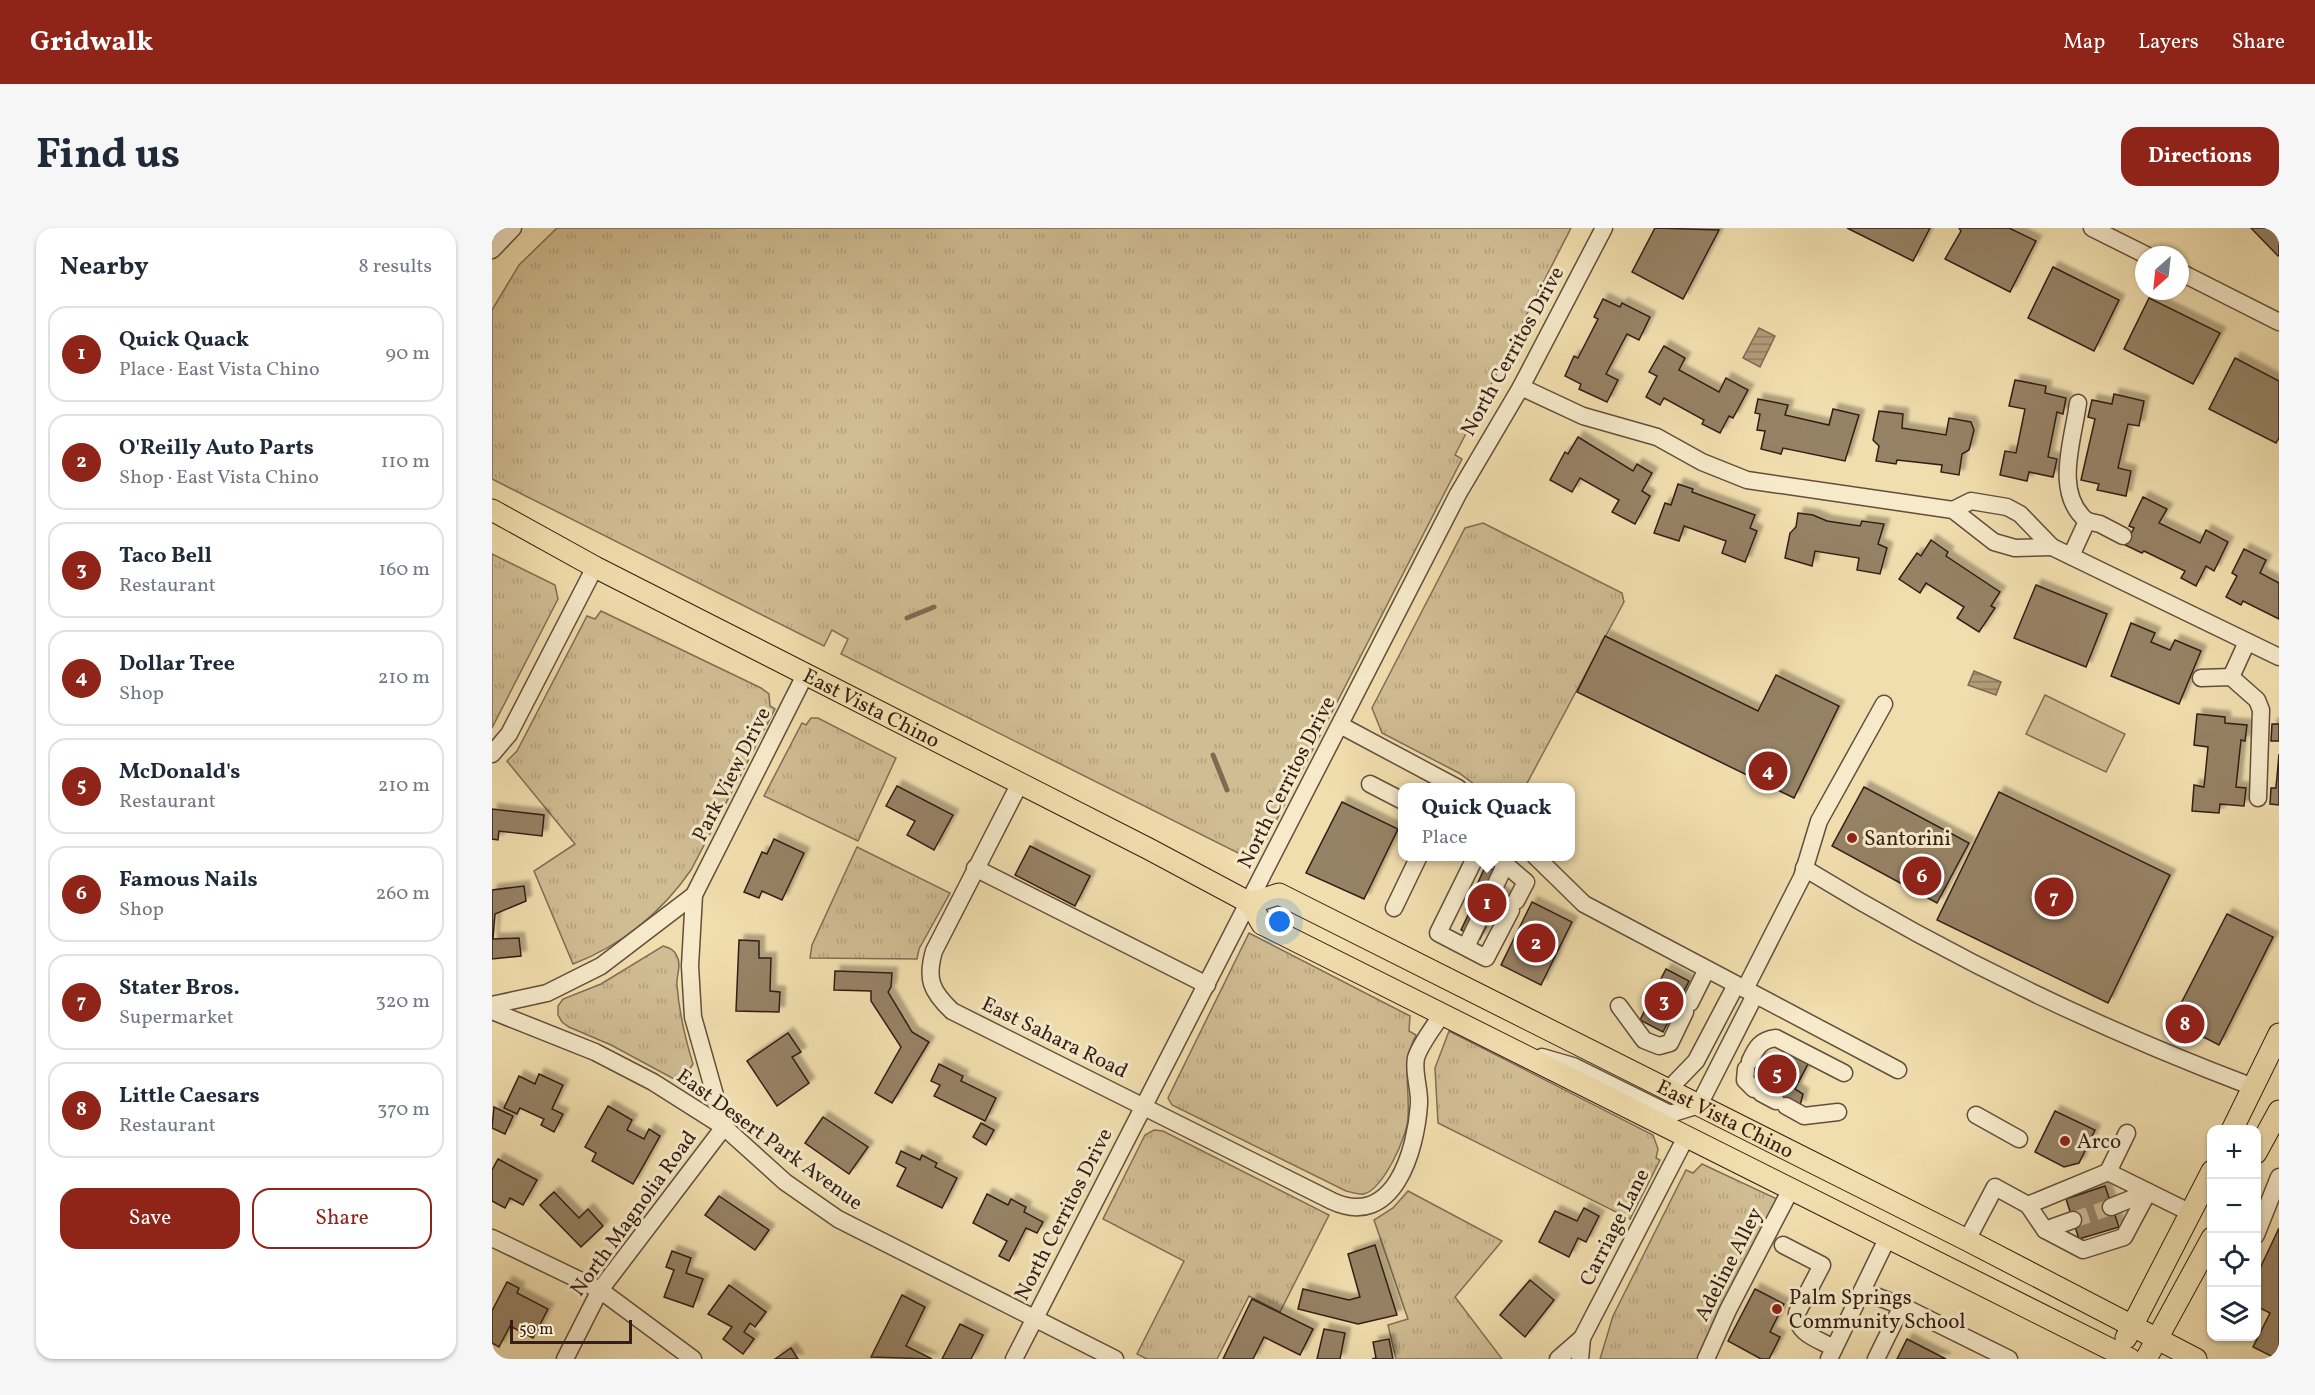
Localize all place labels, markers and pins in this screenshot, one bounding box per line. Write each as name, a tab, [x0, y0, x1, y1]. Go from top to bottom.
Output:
pin: 4	[1748, 748, 1788, 794]
place label: Santorini	[1864, 825, 1951, 854]
marker: Santorini	[1845, 831, 1859, 845]
pin: 6	[1902, 854, 1942, 898]
pin: 7	[2034, 874, 2074, 920]
pin: 1	[1468, 880, 1506, 926]
pin: 2	[1516, 920, 1556, 966]
pin: 3	[1644, 978, 1684, 1024]
pin: 8	[2166, 1002, 2204, 1046]
pin: 5	[1758, 1052, 1796, 1096]
place label: Arco	[2077, 1128, 2121, 1157]
marker: Arco	[2058, 1134, 2072, 1148]
place label: Palm Springs Community School	[1789, 1284, 1965, 1337]
marker: Palm Springs Community School	[1770, 1302, 1784, 1316]

